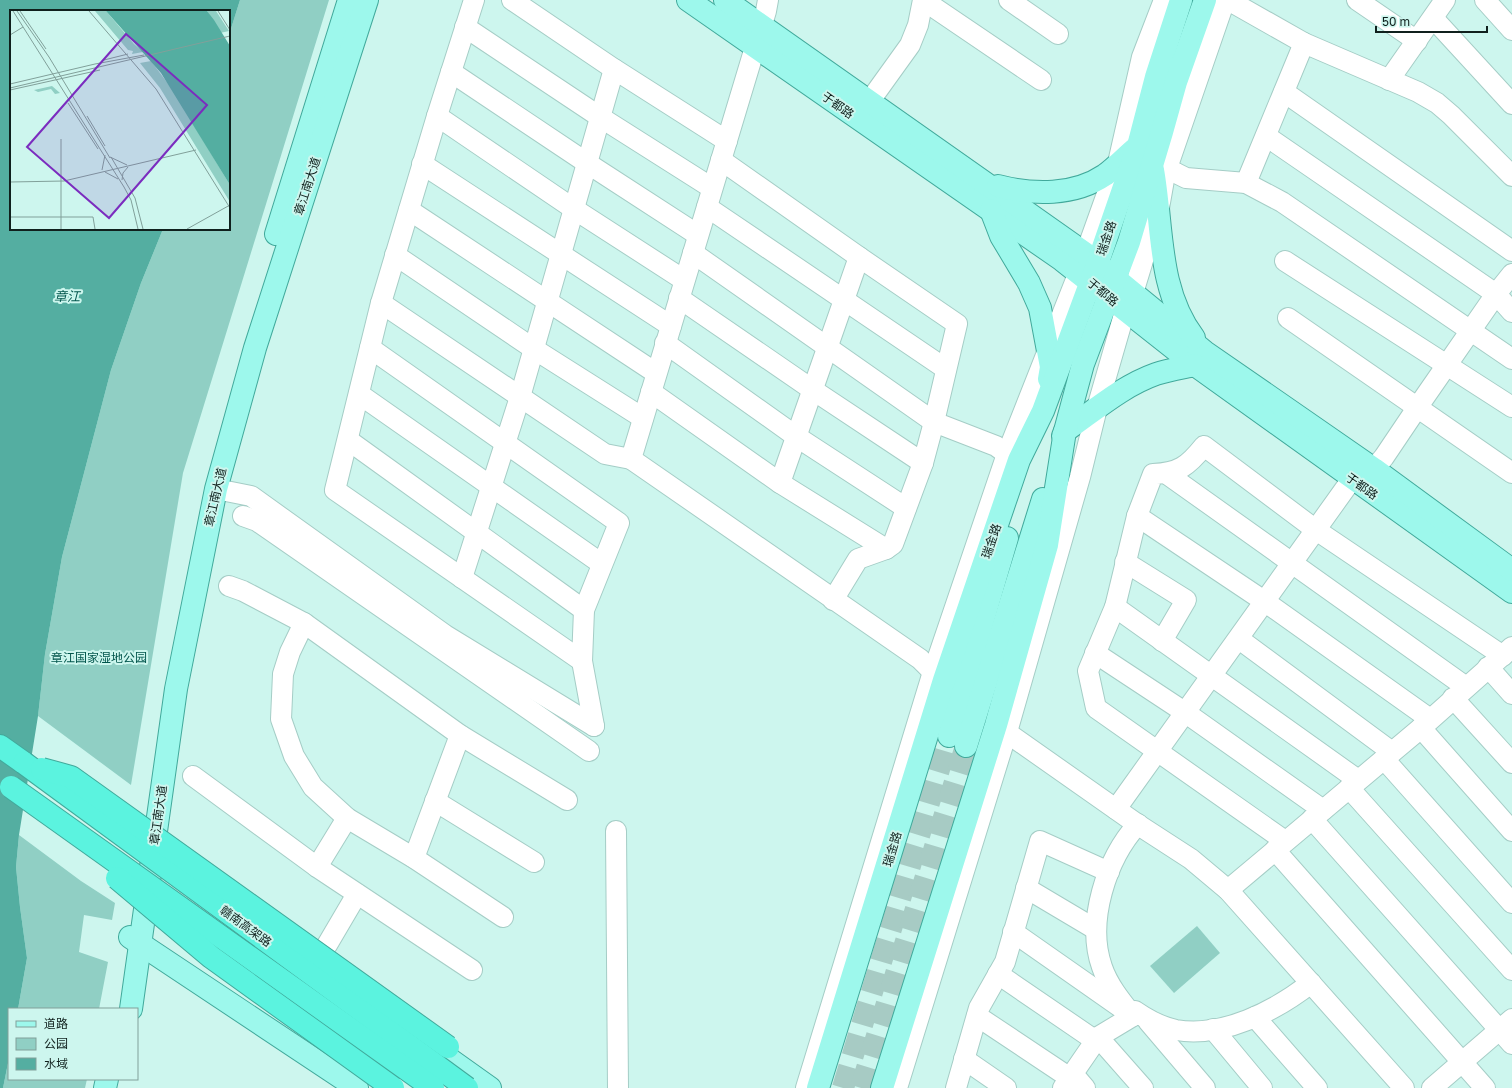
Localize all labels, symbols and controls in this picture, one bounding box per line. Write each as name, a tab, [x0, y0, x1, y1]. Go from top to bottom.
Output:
scale bar	[1376, 8, 1487, 34]
inset map	[10, 10, 230, 230]
text: 50 m	[1382, 14, 1410, 29]
street label: 于都路	[819, 89, 857, 121]
street label: 章江南大道	[291, 155, 323, 217]
street label: 瑞金路	[1093, 219, 1119, 257]
street label: 于都路	[1084, 275, 1122, 309]
water label: 章江	[54, 288, 82, 304]
street label: 章江南大道	[201, 466, 229, 528]
street label: 于都路	[1343, 470, 1381, 502]
street label: 瑞金路	[978, 522, 1004, 560]
park label: 章江国家湿地公园	[51, 650, 147, 665]
street label: 章江南大道	[146, 784, 170, 846]
street label: 瑞金路	[880, 830, 904, 868]
street label: 赣南高架路	[217, 902, 275, 950]
legend	[8, 1008, 138, 1080]
text: 道路	[44, 1016, 68, 1031]
text: 公园	[44, 1036, 68, 1051]
text: 水域	[44, 1056, 68, 1071]

